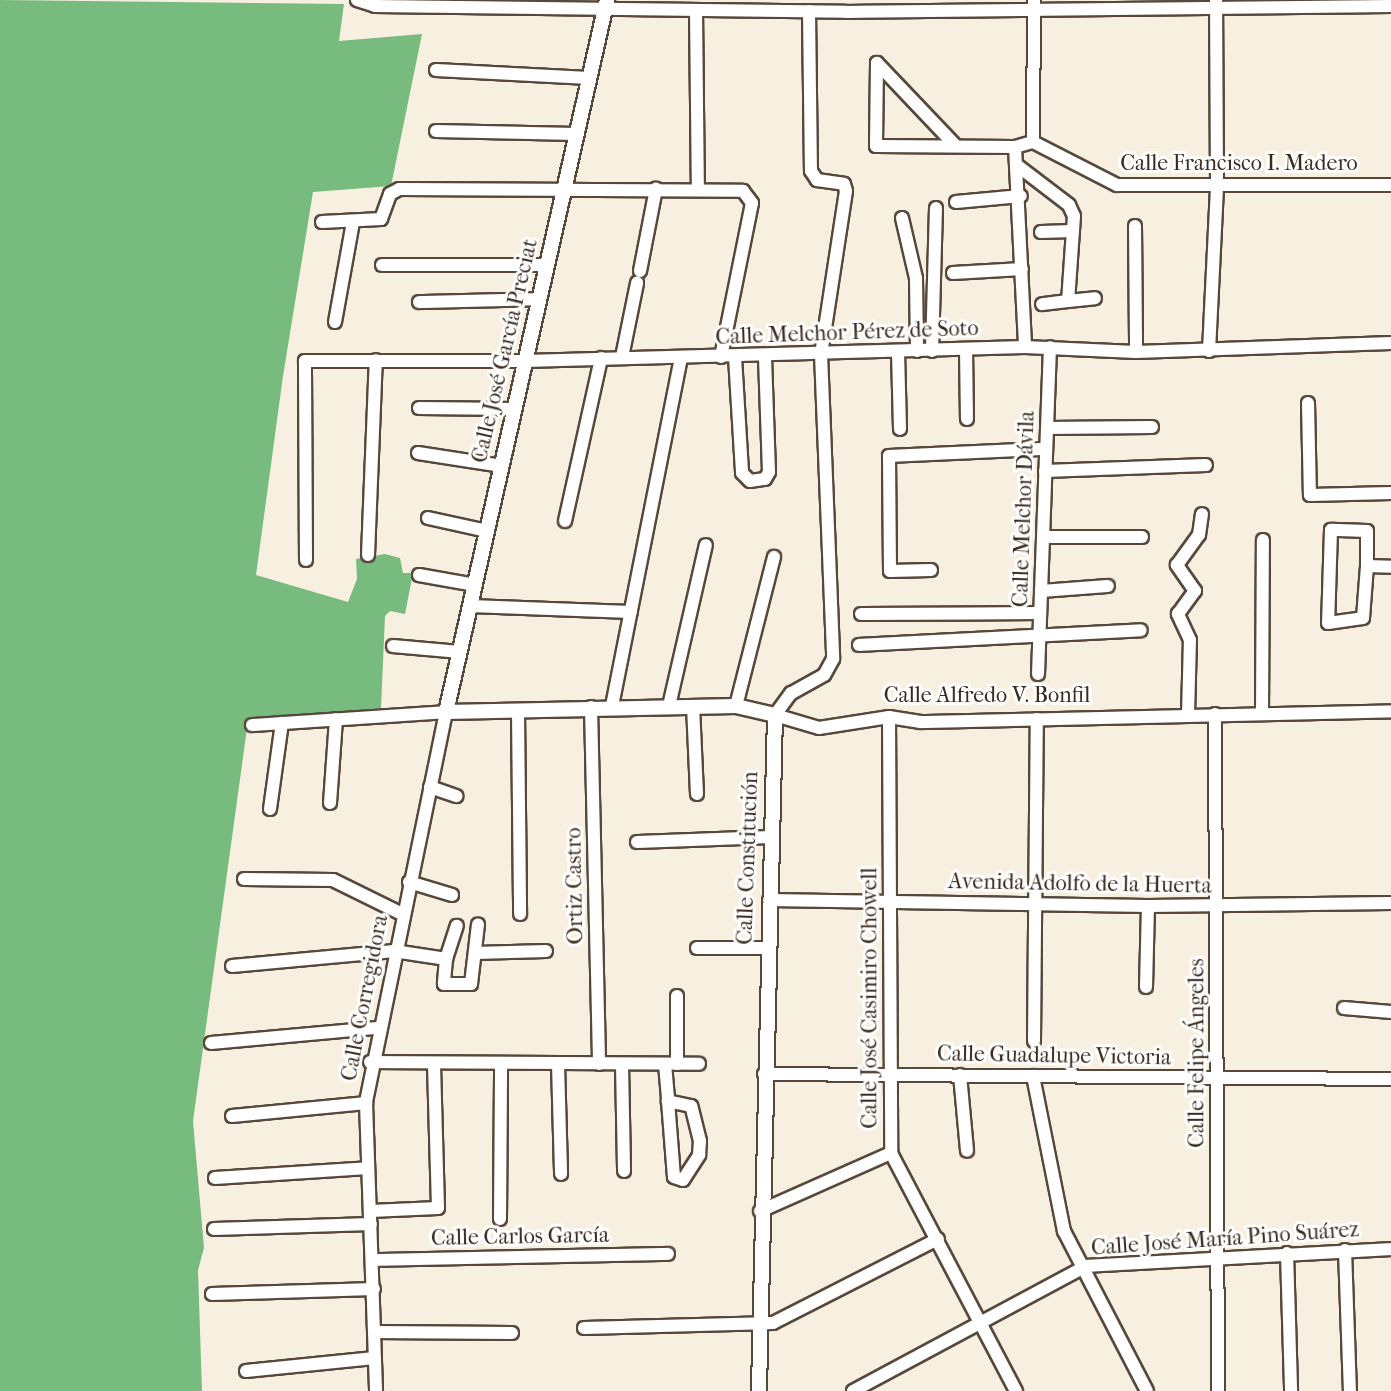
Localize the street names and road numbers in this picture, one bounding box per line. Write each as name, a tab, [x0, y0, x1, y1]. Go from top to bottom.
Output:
street label: Calle Francisco I. Madero	[1120, 151, 1358, 177]
street label: Calle José García Preciat	[466, 236, 544, 466]
street label: Calle Melchor Pérez de Soto	[715, 315, 979, 351]
street label: Calle Melchor Dávila	[1007, 410, 1041, 608]
street label: Calle Alfredo V. Bonfil	[884, 683, 1090, 709]
street label: Calle Constitución	[732, 771, 764, 945]
street label: Ortiz Castro	[561, 827, 589, 945]
street label: Calle José Casimiro Chowell	[857, 867, 883, 1129]
street label: Avenida Adolfo de la Huerta	[948, 869, 1212, 899]
street label: Calle Corregidora	[336, 913, 394, 1083]
street label: Calle Felipe Ángeles	[1184, 958, 1210, 1148]
street label: Calle Guadalupe Victoria	[937, 1041, 1171, 1071]
street label: Calle José María Pino Suárez	[1090, 1216, 1360, 1262]
street label: Calle Carlos García	[431, 1222, 609, 1252]

